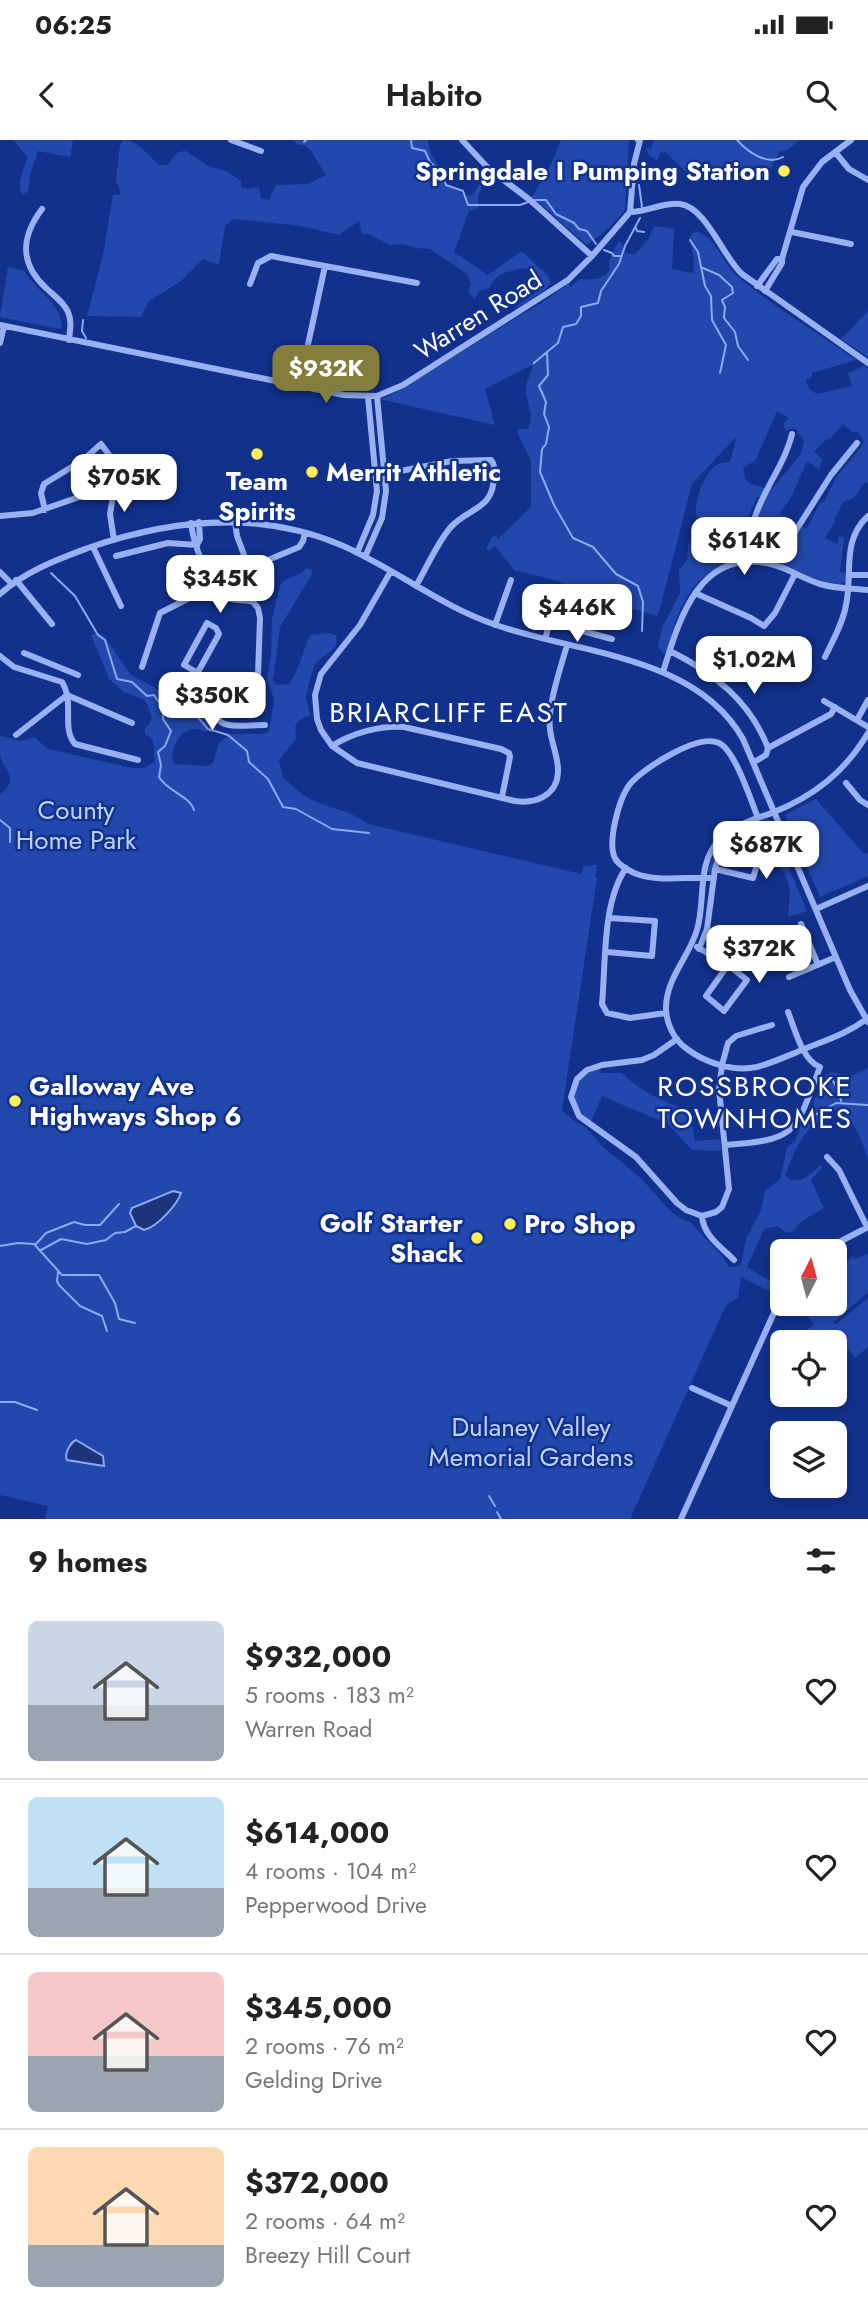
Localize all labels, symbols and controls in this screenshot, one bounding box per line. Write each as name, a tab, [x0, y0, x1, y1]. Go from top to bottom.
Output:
text: 06:25	[35, 6, 112, 44]
text: Habito	[386, 72, 482, 118]
icon: back	[28, 76, 66, 114]
icon: search	[802, 76, 840, 114]
place label: Springdale I Pumping Station	[415, 152, 770, 190]
marker: Springdale I Pumping Station	[776, 163, 792, 179]
street label: Warren Road	[407, 261, 549, 369]
pin: $932K	[277, 345, 375, 405]
text: $932K	[288, 351, 364, 385]
marker: Team Spirits	[249, 446, 265, 462]
place label: Merrit Athletic	[326, 453, 501, 491]
pin: $705K	[75, 454, 173, 514]
text: $705K	[87, 460, 161, 494]
place label: Team Spirits	[218, 462, 296, 530]
marker: Merrit Athletic	[304, 464, 320, 480]
pin: $614K	[695, 518, 793, 577]
text: $614K	[707, 523, 781, 557]
pin: $345K	[171, 556, 269, 615]
text: $345K	[182, 561, 258, 595]
pin: $446K	[528, 584, 626, 644]
text: $446K	[538, 590, 616, 624]
pin: $1.02M	[697, 636, 811, 696]
text: $1.02M	[712, 642, 796, 676]
pin: $350K	[163, 672, 261, 732]
text: $350K	[175, 678, 249, 712]
district label: BRIARCLIFF EAST	[329, 692, 569, 733]
park label: County Home Park	[16, 791, 137, 859]
pin: $687K	[717, 822, 815, 881]
text: $687K	[729, 827, 803, 861]
pin: $372K	[710, 926, 808, 985]
text: $372K	[722, 931, 796, 965]
district label: ROSSBROOKE TOWNHOMES	[657, 1066, 853, 1139]
place label: Galloway Ave Highways Shop 6	[29, 1067, 242, 1135]
marker: Galloway Ave Highways Shop 6	[7, 1093, 23, 1109]
place label: Golf Starter Shack	[320, 1204, 463, 1272]
place label: Pro Shop	[524, 1205, 636, 1243]
marker: Pro Shop	[502, 1216, 518, 1232]
marker: Golf Starter Shack	[469, 1230, 485, 1246]
north arrow	[770, 1239, 847, 1316]
map controls	[770, 1239, 847, 1498]
button: locate	[770, 1330, 847, 1407]
park label: Dulaney Valley Memorial Gardens	[429, 1408, 633, 1476]
button: layers	[770, 1421, 847, 1498]
text: 9 homes	[28, 1540, 147, 1583]
icon: filters	[802, 1542, 840, 1580]
text: $932,000	[245, 1635, 391, 1678]
icon: home	[84, 1649, 168, 1733]
icon: heart	[802, 1672, 840, 1710]
text: 5 rooms · 183 m²	[245, 1678, 414, 1712]
text: Warren Road	[245, 1712, 372, 1746]
text: $614,000	[245, 1811, 389, 1854]
icon: home	[84, 1825, 168, 1909]
icon: heart	[802, 1848, 840, 1886]
text: 4 rooms · 104 m²	[245, 1854, 416, 1888]
text: Pepperwood Drive	[245, 1888, 427, 1922]
text: $345,000	[245, 1986, 392, 2029]
icon: home	[84, 2000, 168, 2084]
icon: heart	[802, 2023, 840, 2061]
text: 2 rooms · 76 m²	[245, 2029, 404, 2063]
text: Gelding Drive	[245, 2063, 382, 2097]
text: $372,000	[245, 2161, 389, 2204]
icon: home	[84, 2175, 168, 2259]
icon: heart	[802, 2198, 840, 2236]
text: 2 rooms · 64 m²	[245, 2204, 405, 2238]
text: Breezy Hill Court	[245, 2238, 410, 2272]

